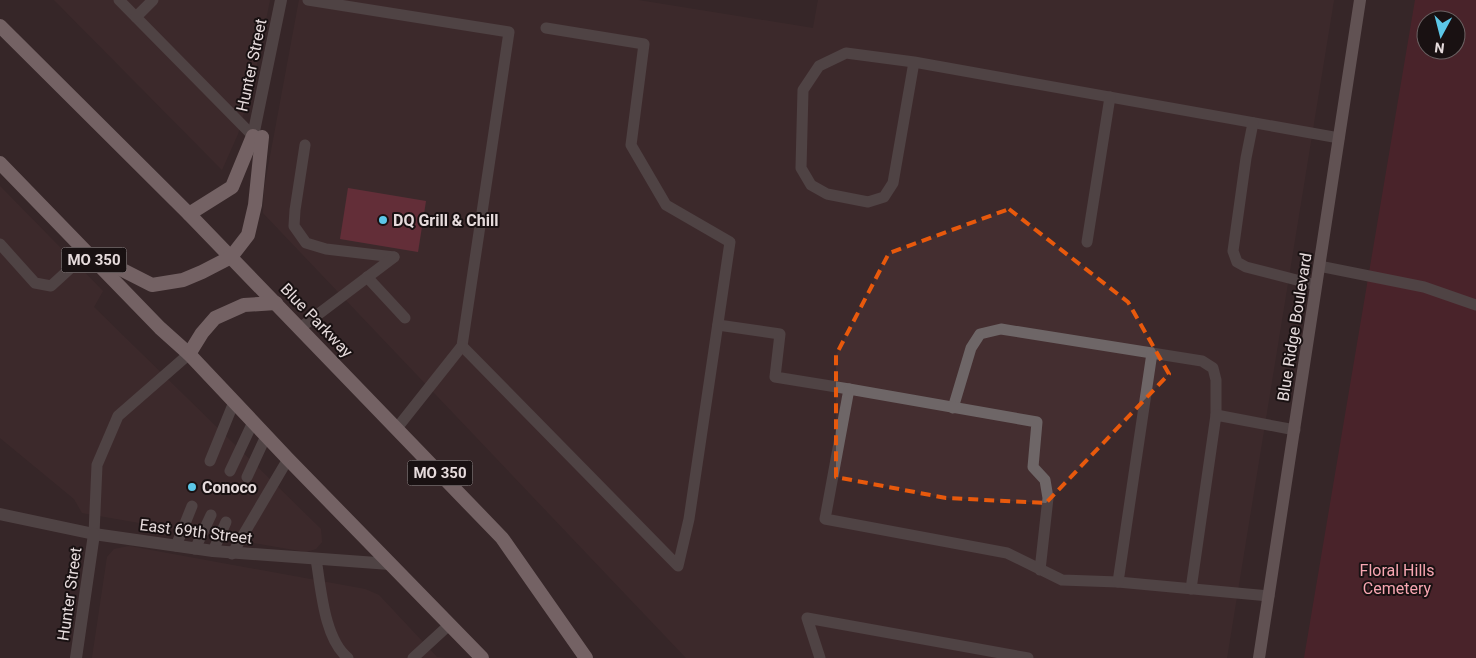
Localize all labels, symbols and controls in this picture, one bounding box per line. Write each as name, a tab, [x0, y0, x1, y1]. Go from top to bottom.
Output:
north arrow	[1416, 10, 1466, 60]
street label: Hunter Street	[232, 17, 271, 113]
text: N	[1434, 39, 1445, 56]
place label: DQ Grill & Chill	[393, 211, 498, 230]
marker: DQ Grill & Chill	[377, 214, 389, 226]
road number: MO 350	[62, 248, 126, 272]
street label: Blue Ridge Boulevard	[1273, 251, 1316, 403]
street label: Blue Parkway	[277, 279, 357, 362]
road number: MO 350	[408, 460, 472, 486]
place label: Conoco	[202, 478, 257, 497]
marker: Conoco	[186, 481, 198, 493]
street label: East 69th Street	[138, 515, 253, 548]
street label: Hunter Street	[54, 546, 85, 642]
park label: Floral Hills Cemetery	[1360, 561, 1434, 598]

